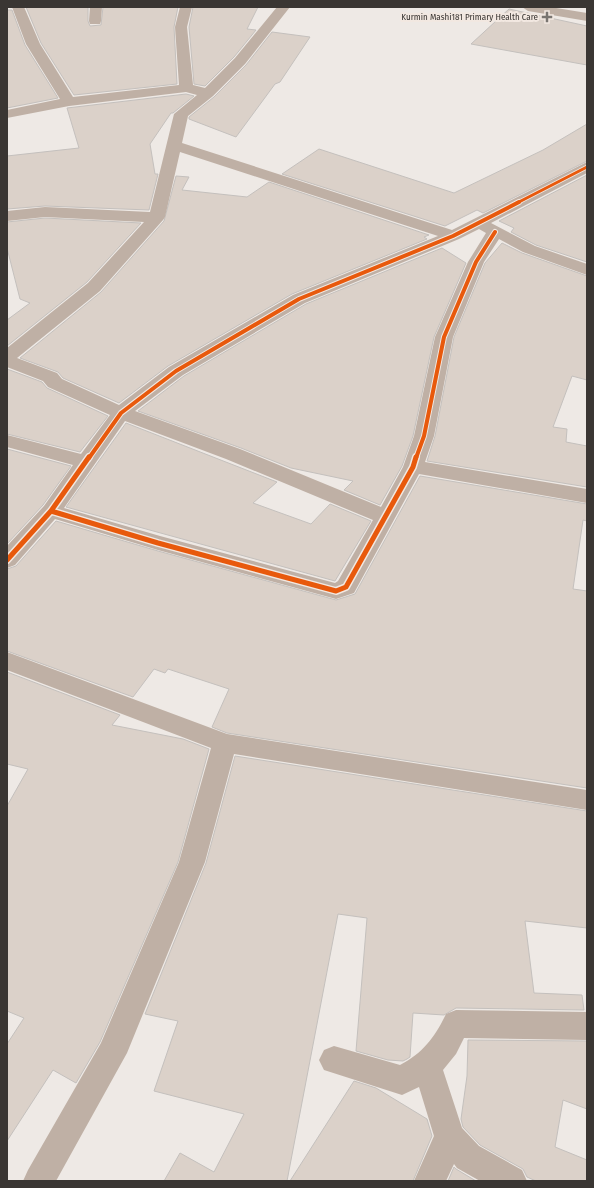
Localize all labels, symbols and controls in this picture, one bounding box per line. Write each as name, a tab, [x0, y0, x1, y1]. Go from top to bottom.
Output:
marker: Kurmin Mashi181 Primary Health Care	[541, 11, 553, 23]
place label: Kurmin Mashi181 Primary Health Care	[401, 12, 539, 22]

